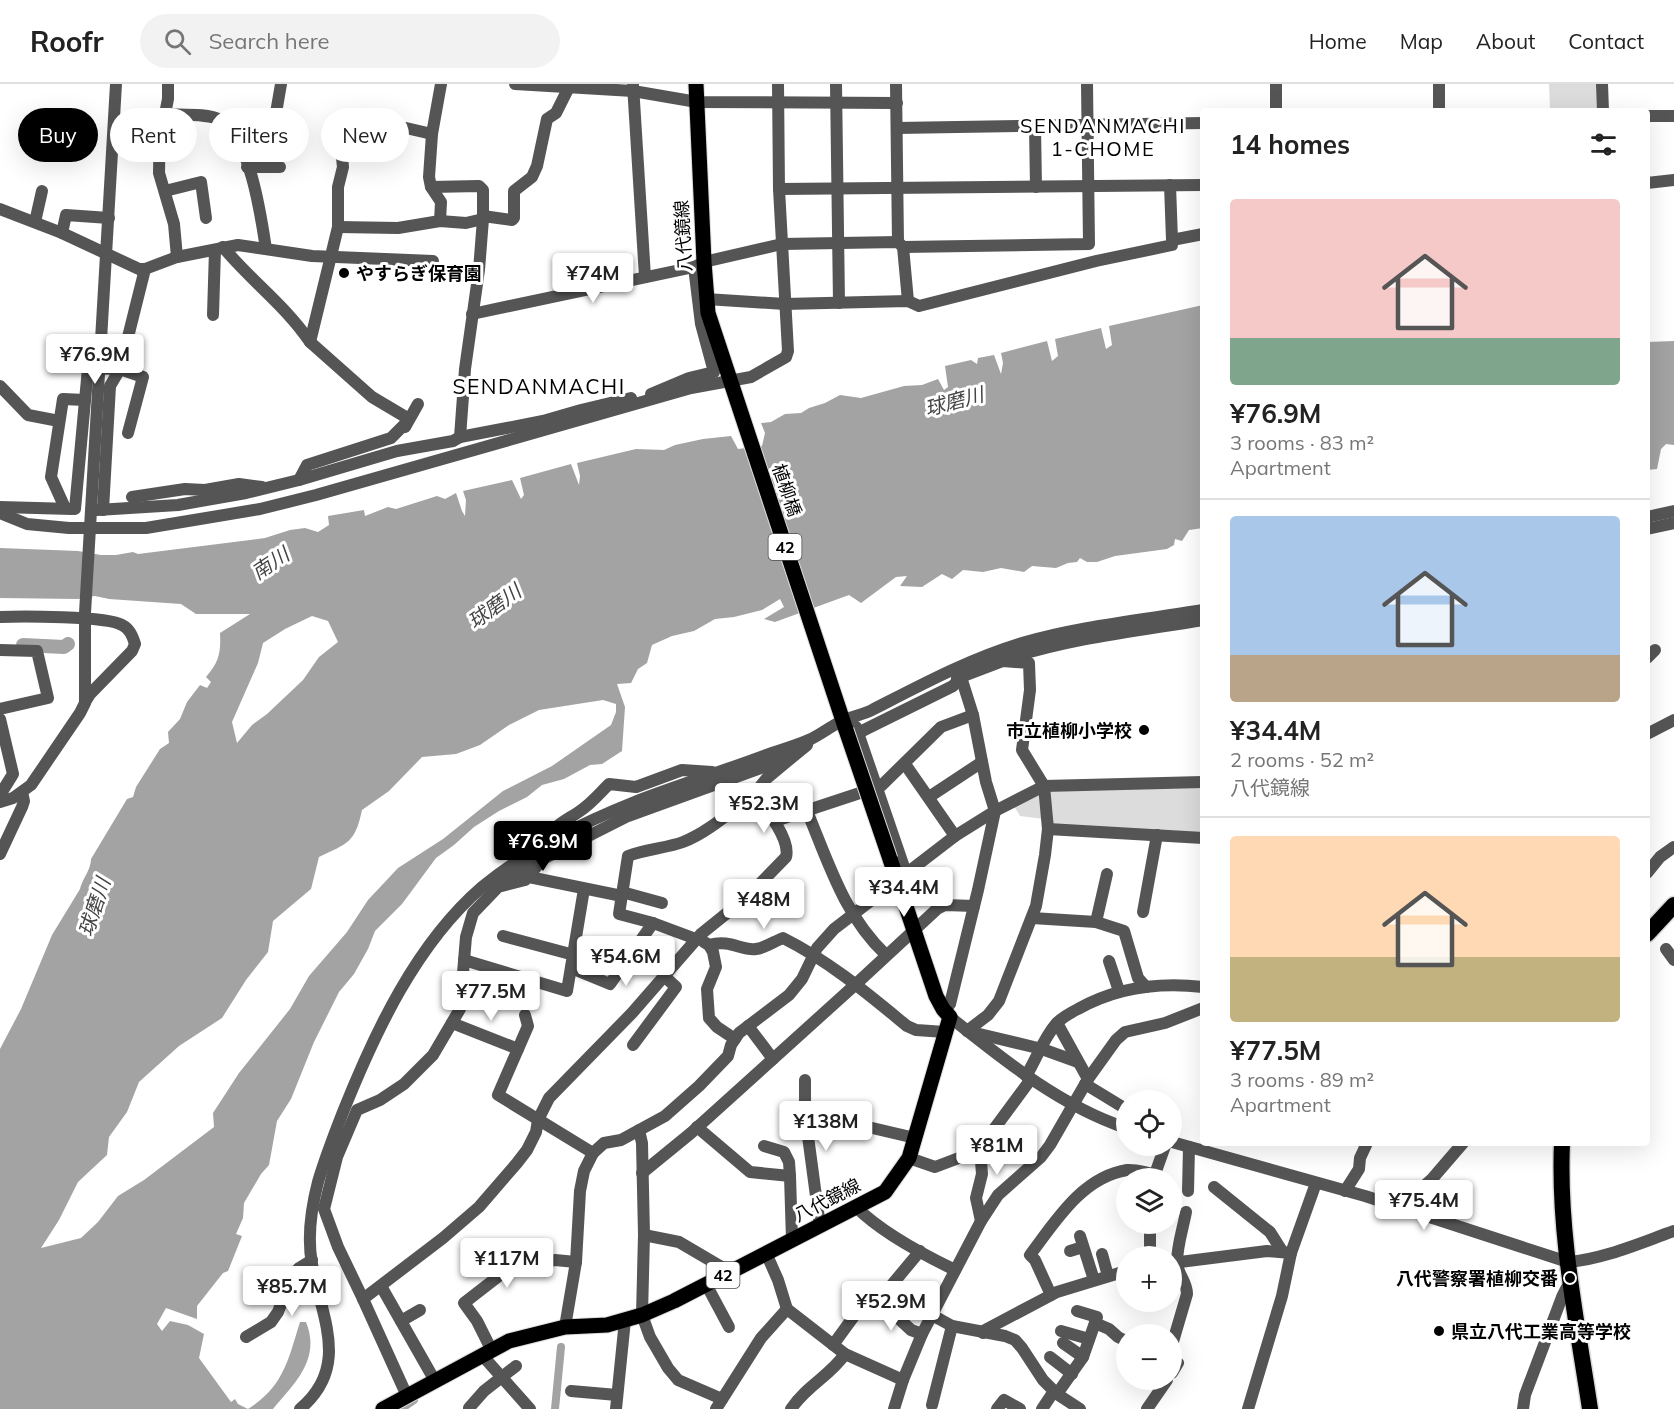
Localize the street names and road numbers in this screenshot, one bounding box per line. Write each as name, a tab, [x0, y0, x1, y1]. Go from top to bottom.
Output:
street label: 八代鏡線	[670, 199, 696, 273]
street label: 植柳橋	[767, 461, 807, 519]
road number: 42	[768, 534, 802, 560]
street label: 八代鏡線	[790, 1173, 864, 1227]
road number: 42	[706, 1262, 740, 1288]

